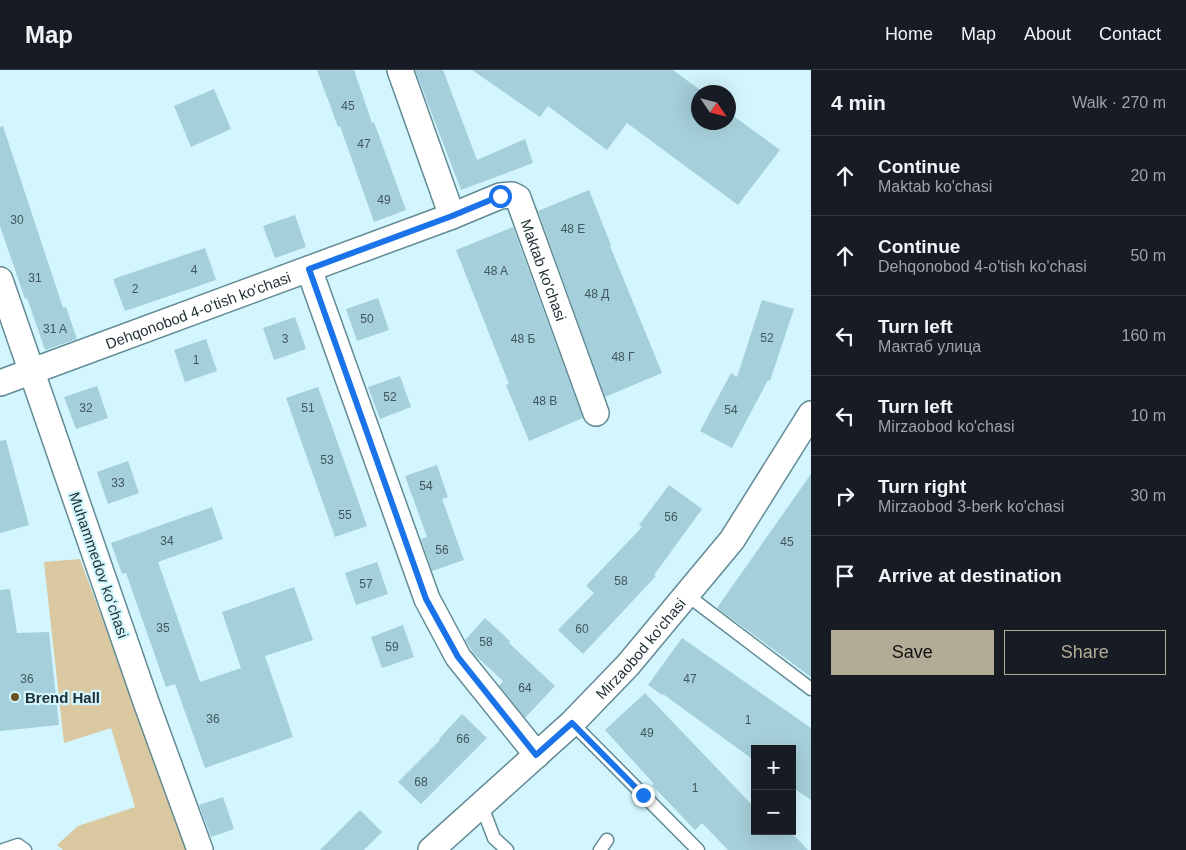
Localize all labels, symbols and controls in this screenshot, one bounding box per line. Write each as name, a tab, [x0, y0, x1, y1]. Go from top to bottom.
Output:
text: Map	[25, 21, 73, 48]
text: Home	[885, 24, 933, 44]
text: Map	[961, 24, 996, 44]
text: About	[1024, 24, 1071, 44]
text: Contact	[1099, 24, 1161, 44]
north arrow	[691, 85, 736, 130]
text: 4 min	[831, 91, 886, 114]
text: Walk · 270 m	[1072, 94, 1166, 111]
house number: 45	[341, 99, 355, 113]
house number: 47	[357, 137, 371, 151]
text: Continue	[878, 156, 960, 177]
icon: ahead	[831, 162, 859, 190]
text: 20 m	[1130, 167, 1166, 184]
text: Maktab ko'chasi	[878, 178, 992, 195]
route start	[489, 185, 512, 208]
house number: 49	[377, 193, 391, 207]
house number: 30	[10, 213, 24, 227]
street label: Maktab ko'chasi	[518, 217, 570, 323]
house number: 48 Е	[561, 222, 585, 236]
text: Continue	[878, 236, 960, 257]
icon: ahead	[831, 242, 859, 270]
text: 50 m	[1130, 247, 1166, 264]
text: Dehqonobod 4-o'tish ko'chasi	[878, 258, 1087, 275]
house number: 4	[191, 263, 198, 277]
house number: 48 A	[484, 264, 508, 278]
street label: Dehqonobod 4-o'tish ko'chasi	[103, 268, 293, 352]
house number: 31	[28, 271, 42, 285]
house number: 2	[132, 282, 139, 296]
house number: 48 Д	[585, 287, 609, 301]
house number: 50	[360, 312, 374, 326]
text: Turn left	[878, 316, 953, 337]
house number: 31 A	[43, 322, 67, 336]
icon: left	[831, 322, 859, 350]
text: 160 m	[1122, 327, 1166, 344]
house number: 52	[760, 331, 774, 345]
house number: 3	[282, 332, 289, 346]
house number: 48 Б	[511, 332, 535, 346]
text: Мактаб улица	[878, 338, 981, 355]
house number: 48 Г	[611, 350, 635, 364]
house number: 1	[193, 353, 200, 367]
house number: 52	[383, 390, 397, 404]
house number: 48 В	[533, 394, 557, 408]
text: Turn left	[878, 396, 953, 417]
house number: 32	[79, 401, 93, 415]
house number: 51	[301, 401, 315, 415]
icon: left	[831, 402, 859, 430]
house number: 54	[724, 403, 738, 417]
text: 10 m	[1130, 407, 1166, 424]
text: Mirzaobod ko'chasi	[878, 418, 1014, 435]
house number: 53	[320, 453, 334, 467]
house number: 33	[111, 476, 125, 490]
text: Turn right	[878, 476, 966, 497]
house number: 54	[419, 479, 433, 493]
icon: right	[831, 482, 859, 510]
text: 30 m	[1130, 487, 1166, 504]
street label: Muhammedov koʻchasi	[66, 490, 132, 640]
text: Mirzaobod 3-berk ko'chasi	[878, 498, 1064, 515]
house number: 55	[338, 508, 352, 522]
house number: 56	[664, 510, 678, 524]
house number: 34	[160, 534, 174, 548]
house number: 45	[780, 535, 794, 549]
house number: 56	[435, 543, 449, 557]
icon: arrive	[831, 562, 859, 590]
text: Arrive at destination	[878, 565, 1062, 586]
house number: 58	[614, 574, 628, 588]
house number: 57	[359, 577, 373, 591]
street label: Mirzaobod ko'chasi	[592, 595, 689, 702]
house number: 35	[156, 621, 170, 635]
house number: 60	[575, 622, 589, 636]
button: Save	[831, 630, 994, 675]
button: Share	[1004, 630, 1166, 675]
house number: 58	[479, 635, 493, 649]
house number: 59	[385, 640, 399, 654]
house number: 36	[20, 672, 34, 686]
house number: 47	[683, 672, 697, 686]
house number: 64	[518, 681, 532, 695]
place label: Brend Hall	[25, 689, 100, 706]
marker: Brend Hall	[9, 691, 21, 703]
house number: 36	[206, 712, 220, 726]
house number: 1	[745, 713, 752, 727]
house number: 49	[640, 726, 654, 740]
house number: 66	[456, 732, 470, 746]
map controls	[751, 745, 796, 835]
button: +	[751, 745, 796, 790]
house number: 68	[414, 775, 428, 789]
house number: 1	[692, 781, 699, 795]
route end	[632, 784, 655, 807]
button: −	[751, 790, 796, 835]

